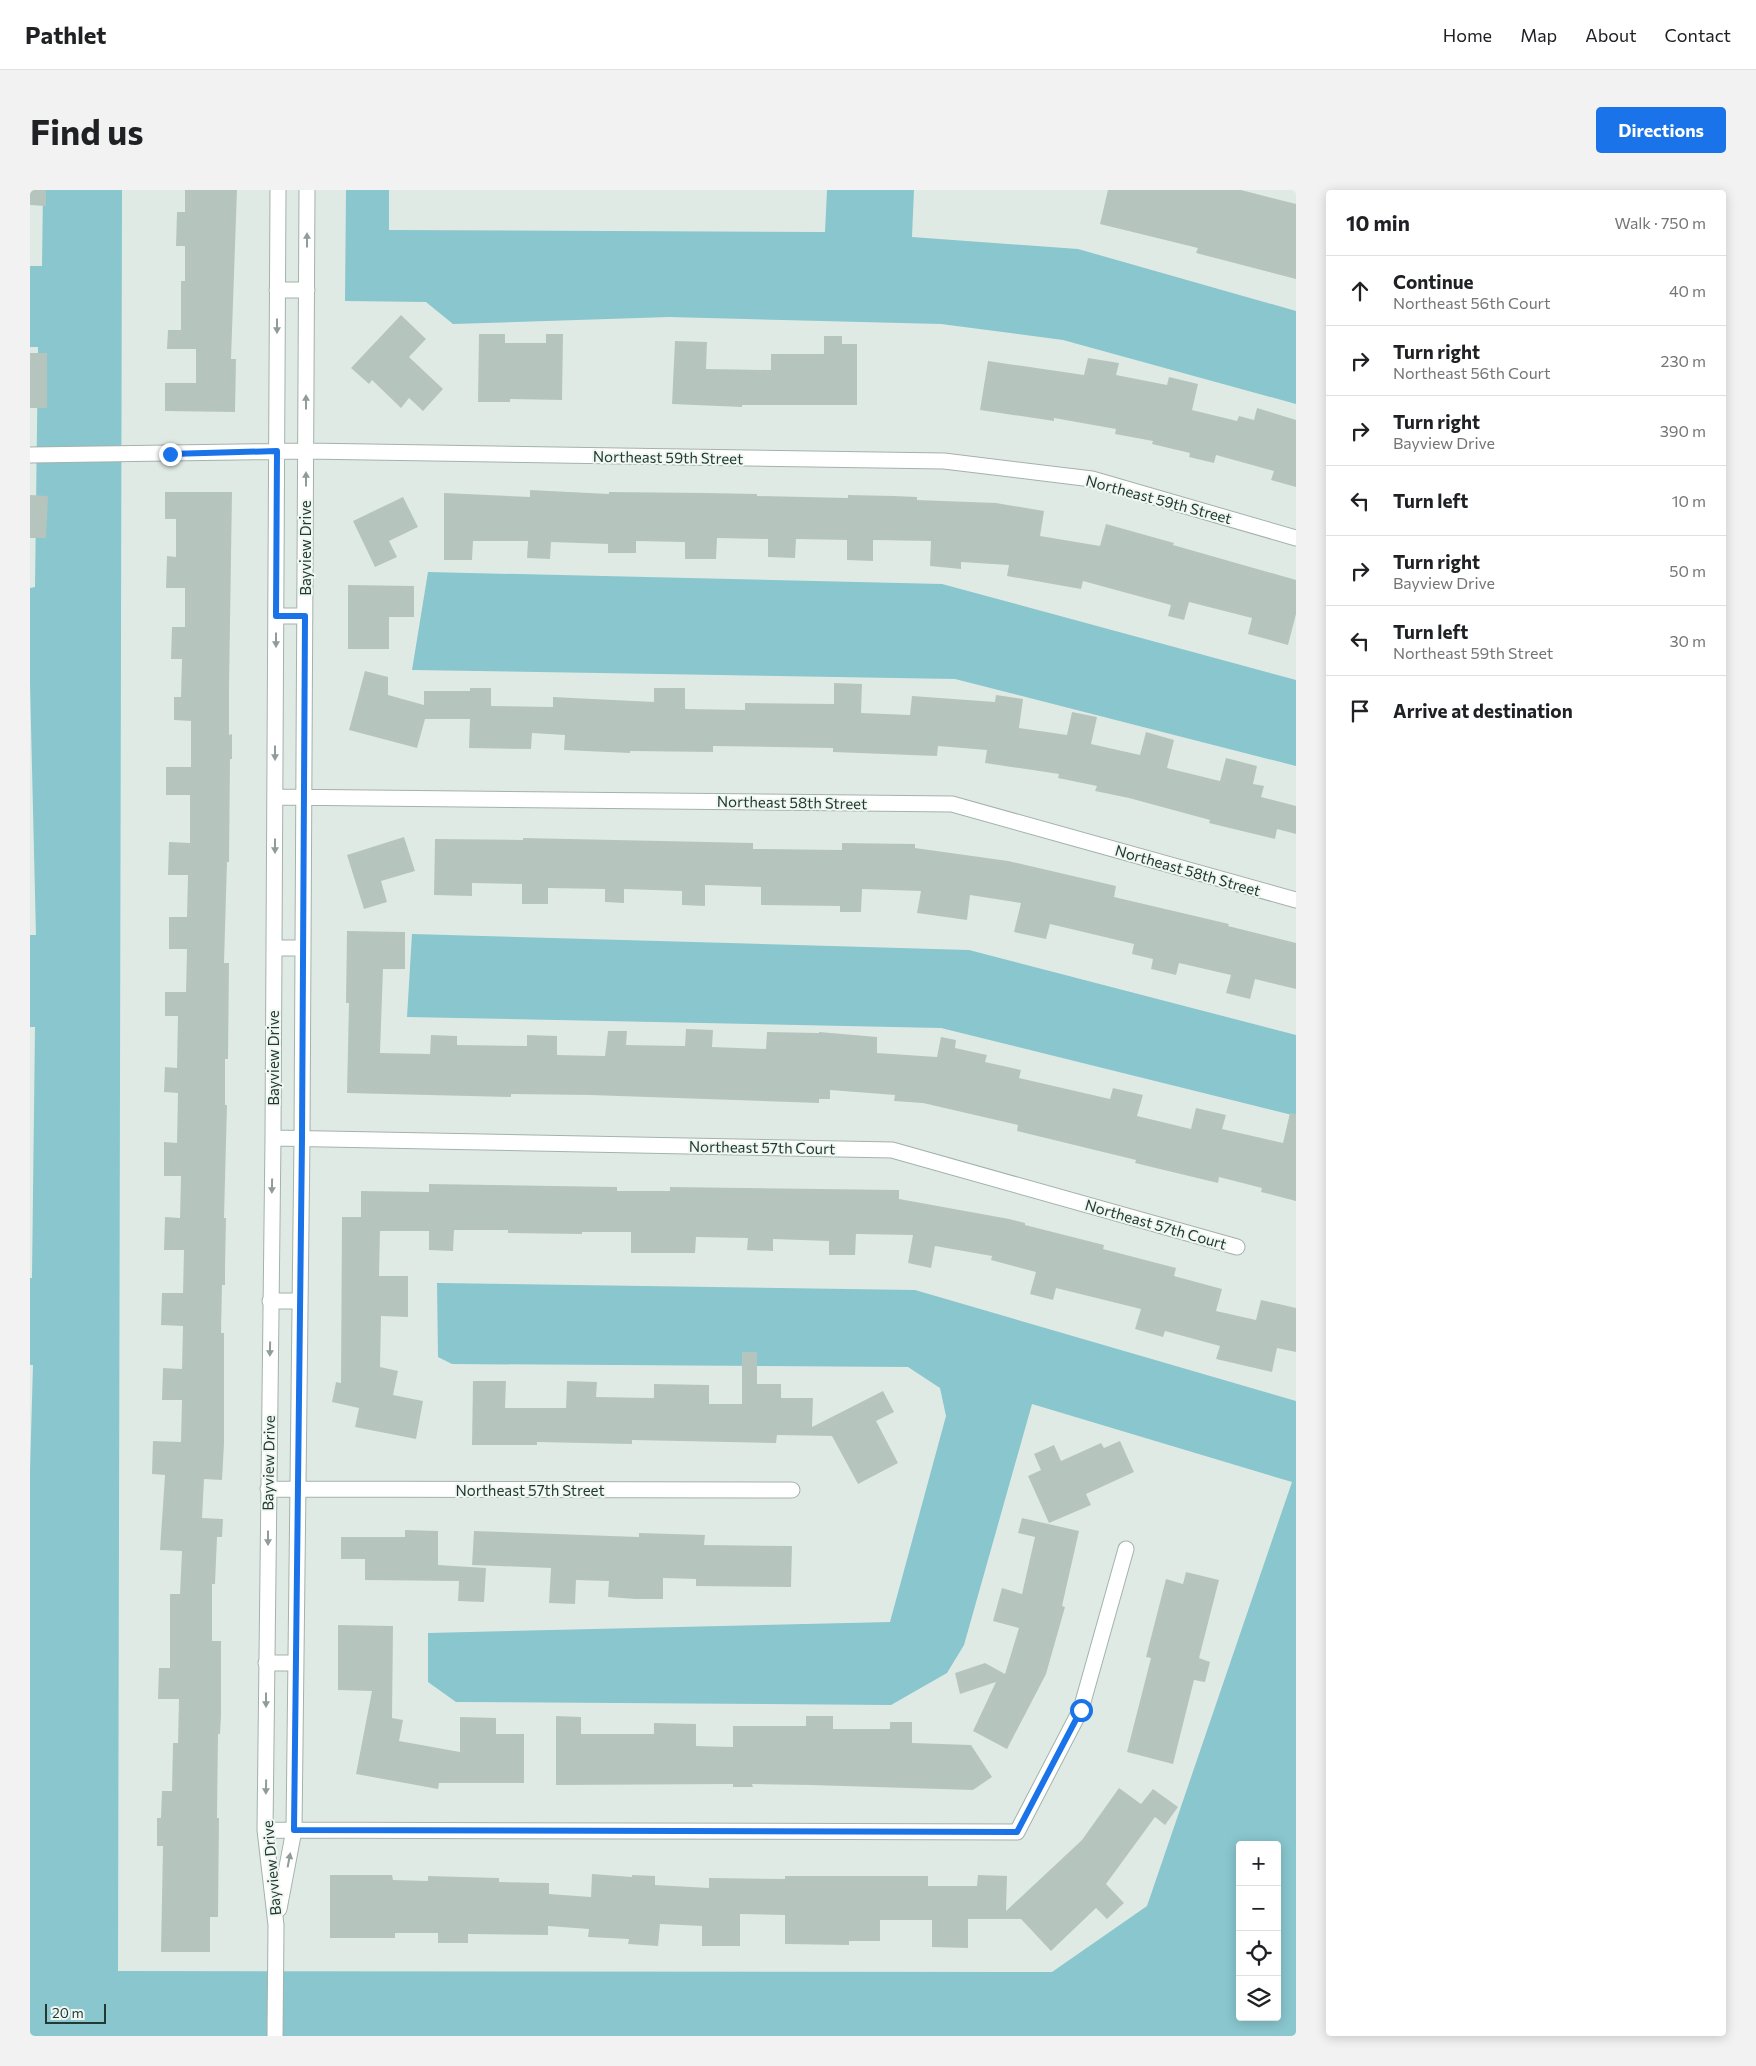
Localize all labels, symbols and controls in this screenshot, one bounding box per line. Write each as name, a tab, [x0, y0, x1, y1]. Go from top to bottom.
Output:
text: Pathlet	[25, 20, 106, 49]
text: Home	[1443, 24, 1492, 46]
text: Map	[1520, 24, 1557, 46]
text: About	[1585, 24, 1637, 46]
text: Contact	[1665, 24, 1731, 46]
button: Directions	[1596, 107, 1726, 153]
text: Find us	[30, 109, 144, 152]
text: 10 min	[1346, 210, 1410, 235]
text: Walk · 750 m	[1614, 213, 1706, 232]
one-way arrow	[303, 231, 311, 247]
text: Continue	[1393, 270, 1473, 293]
icon: ahead	[1346, 277, 1374, 305]
text: 40 m	[1669, 281, 1706, 300]
text: Northeast 56th Court	[1393, 293, 1551, 312]
one-way arrow	[273, 318, 281, 334]
text: Turn right	[1393, 340, 1480, 363]
icon: right	[1346, 347, 1374, 375]
text: 230 m	[1661, 351, 1706, 370]
text: Northeast 56th Court	[1393, 363, 1551, 382]
one-way arrow	[302, 394, 310, 410]
text: Turn right	[1393, 410, 1480, 433]
icon: right	[1346, 417, 1374, 445]
text: 390 m	[1660, 421, 1706, 440]
text: Bayview Drive	[1393, 433, 1495, 452]
route end	[159, 443, 182, 466]
street label: Northeast 59th Street	[593, 447, 743, 467]
one-way arrow	[302, 470, 310, 486]
street label: Northeast 59th Street	[1084, 471, 1234, 527]
icon: left	[1346, 487, 1374, 515]
text: Turn left	[1393, 489, 1468, 512]
text: 10 m	[1672, 491, 1706, 510]
street label: Bayview Drive	[296, 500, 314, 596]
text: Turn right	[1393, 550, 1480, 573]
icon: right	[1346, 557, 1374, 585]
text: 50 m	[1669, 561, 1706, 580]
text: Bayview Drive	[1393, 573, 1495, 592]
text: Turn left	[1393, 620, 1468, 643]
icon: left	[1346, 627, 1374, 655]
text: 30 m	[1669, 631, 1706, 650]
one-way arrow	[271, 632, 279, 648]
text: Northeast 59th Street	[1393, 643, 1553, 662]
icon: arrive	[1346, 697, 1374, 725]
text: Arrive at destination	[1393, 699, 1573, 722]
one-way arrow	[271, 746, 279, 762]
street label: Northeast 58th Street	[717, 792, 867, 812]
one-way arrow	[271, 838, 279, 854]
street label: Northeast 58th Street	[1113, 841, 1263, 899]
street label: Bayview Drive	[264, 1010, 282, 1106]
street label: Northeast 57th Court	[689, 1137, 835, 1157]
one-way arrow	[268, 1179, 276, 1195]
street label: Northeast 57th Court	[1083, 1195, 1229, 1253]
one-way arrow	[266, 1341, 274, 1357]
street label: Bayview Drive	[258, 1415, 278, 1511]
street label: Northeast 57th Street	[455, 1481, 605, 1499]
one-way arrow	[263, 1530, 271, 1546]
one-way arrow	[262, 1692, 270, 1708]
route start	[1070, 1699, 1093, 1722]
one-way arrow	[262, 1779, 270, 1795]
street label: Bayview Drive	[258, 1820, 284, 1916]
map controls	[1236, 1841, 1281, 2021]
button: +	[1236, 1841, 1281, 1886]
one-way arrow	[285, 1852, 293, 1868]
button: −	[1236, 1886, 1281, 1931]
button: locate	[1236, 1931, 1281, 1976]
button: layers	[1236, 1976, 1281, 2021]
scale bar	[45, 2001, 106, 2024]
text: 20 m	[52, 2004, 84, 2021]

